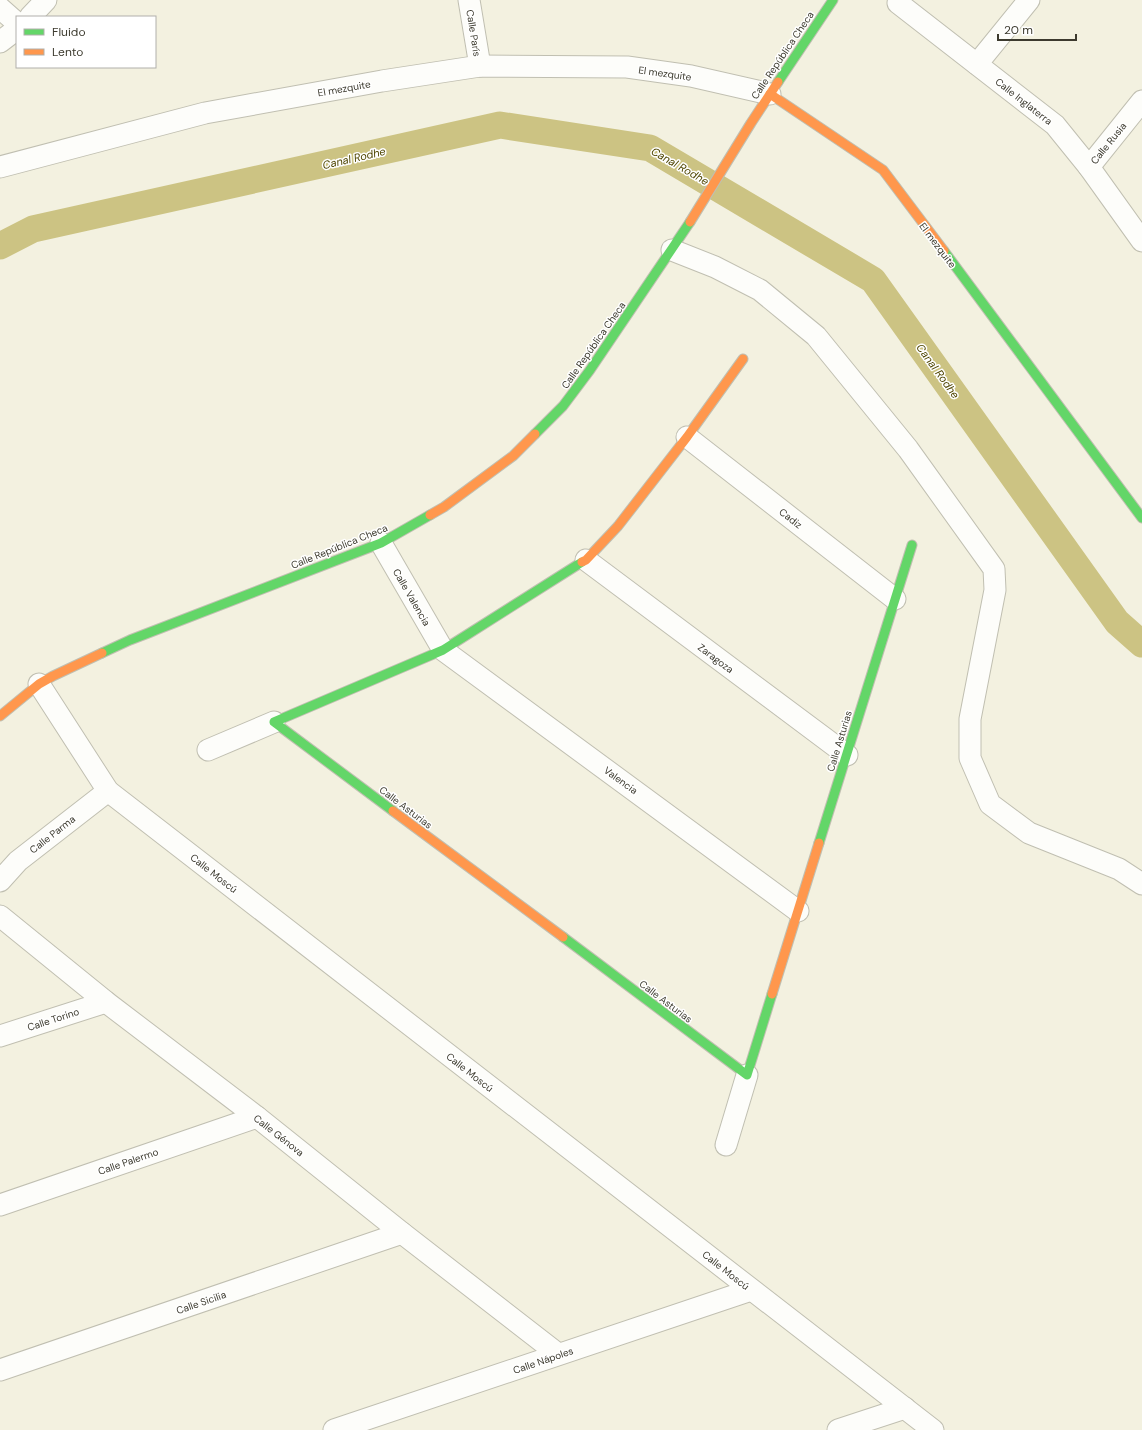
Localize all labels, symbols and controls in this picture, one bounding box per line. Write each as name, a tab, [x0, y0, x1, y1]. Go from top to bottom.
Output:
street label: Calle París	[463, 9, 484, 57]
street label: Calle República Checa	[748, 9, 817, 102]
legend	[16, 16, 156, 68]
scale bar	[998, 16, 1076, 42]
text: 20 m	[1004, 22, 1033, 38]
text: Fluido	[52, 24, 86, 40]
text: Lento	[52, 44, 83, 60]
street label: El mezquite	[637, 63, 693, 84]
street label: Calle Inglaterra	[993, 75, 1055, 128]
street label: El mezquite	[317, 77, 372, 100]
street label: Calle Rusia	[1088, 120, 1129, 167]
water label: Canal Rodhe	[321, 144, 387, 172]
water label: Canal Rodhe	[649, 144, 711, 188]
street label: El mezquite	[916, 220, 959, 271]
street label: Calle República Checa	[558, 299, 628, 391]
water label: Canal Rodhe	[913, 341, 963, 401]
street label: Cadiz	[776, 505, 805, 532]
street label: Calle República Checa	[289, 521, 389, 572]
street label: Calle Valencia	[390, 566, 433, 628]
street label: Zaragoza	[695, 641, 736, 676]
street label: Calle Asturias	[824, 709, 855, 773]
street label: Valencia	[601, 764, 640, 797]
street label: Calle Asturias	[377, 783, 435, 832]
street label: Calle Parma	[27, 812, 78, 856]
street label: Calle Moscú	[188, 851, 240, 896]
street label: Calle Asturias	[637, 977, 695, 1026]
street label: Calle Torino	[26, 1005, 81, 1034]
street label: Calle Moscú	[444, 1050, 496, 1095]
street label: Calle Génova	[251, 1112, 307, 1159]
street label: Calle Palermo	[96, 1145, 160, 1178]
street label: Calle Moscú	[700, 1248, 752, 1293]
street label: Calle Sicilia	[175, 1288, 228, 1317]
street label: Calle Nápoles	[511, 1344, 575, 1377]

